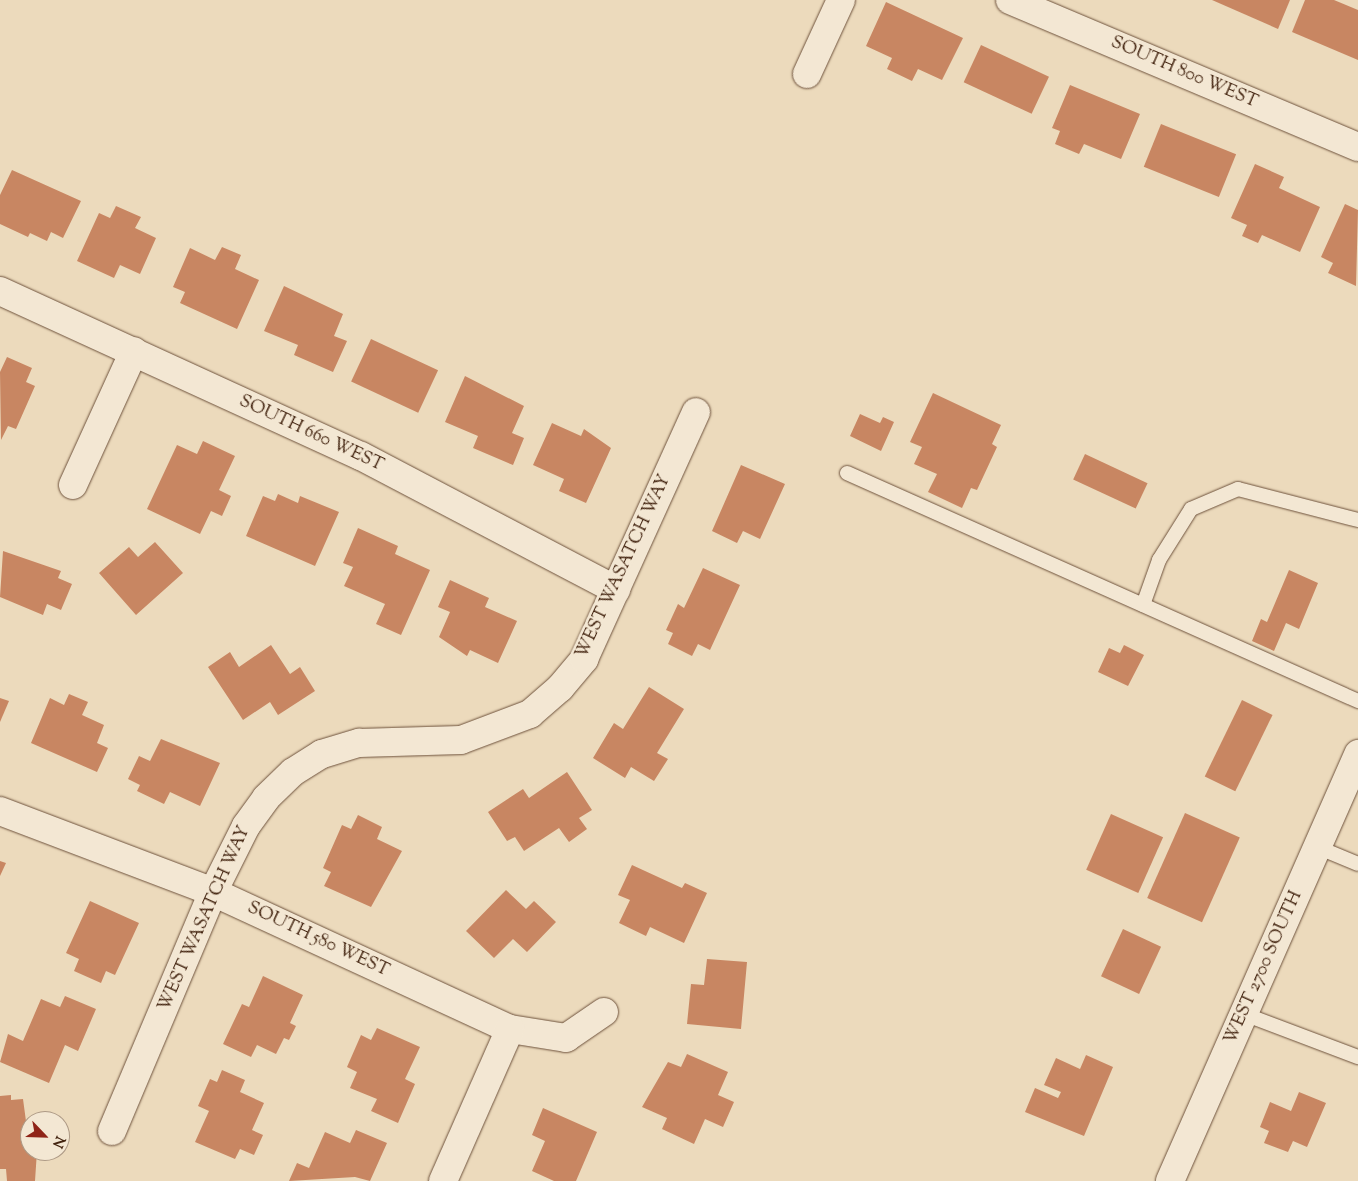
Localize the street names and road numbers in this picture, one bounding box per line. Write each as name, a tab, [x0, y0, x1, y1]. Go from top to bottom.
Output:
street label: SOUTH 800 WEST	[1107, 32, 1261, 114]
street label: SOUTH 660 WEST	[235, 391, 387, 477]
street label: WEST WASATCH WAY	[572, 472, 676, 662]
street label: WEST WASATCH WAY	[154, 823, 256, 1015]
street label: WEST 2700 SOUTH	[1220, 888, 1308, 1048]
street label: SOUTH 580 WEST	[244, 898, 392, 982]

